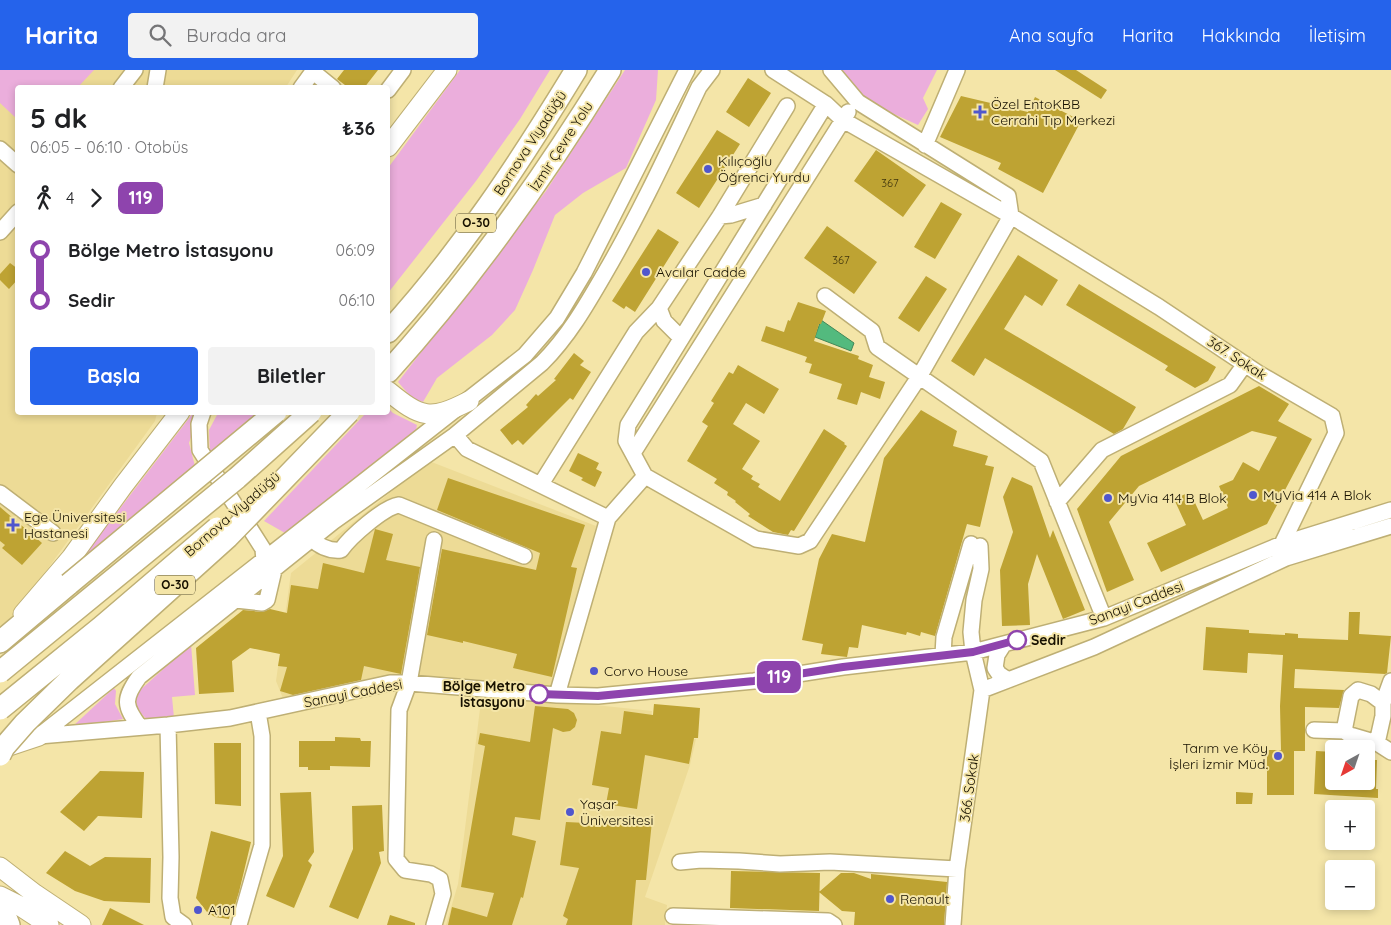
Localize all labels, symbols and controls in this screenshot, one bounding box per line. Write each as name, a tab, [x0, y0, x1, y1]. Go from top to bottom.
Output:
search box	[128, 13, 478, 58]
text: Harita	[25, 20, 98, 50]
icon: search	[146, 21, 174, 49]
text: Burada ara	[186, 23, 286, 47]
text: Ana sayfa	[1009, 24, 1094, 47]
text: Harita	[1122, 24, 1174, 47]
text: Hakkında	[1202, 24, 1281, 47]
text: İletişim	[1309, 24, 1366, 47]
street label: Bornova Viyadüğü	[489, 87, 571, 199]
place label: Özel EntoKBB Cerrahi Tıp Merkezi	[991, 95, 1115, 129]
street label: İzmir Çevre Yolu	[525, 98, 597, 194]
text: 5 dk	[30, 100, 87, 135]
marker: Özel EntoKBB Cerrahi Tıp Merkezi	[973, 105, 987, 119]
text: ₺36	[342, 116, 375, 140]
text: 06:05 – 06:10 · Otobüs	[30, 137, 188, 157]
place label: Kılıçoğlu Öğrenci Yurdu	[718, 152, 810, 186]
marker: Kılıçoğlu Öğrenci Yurdu	[702, 163, 714, 175]
house number: 367	[881, 176, 899, 190]
icon: walk	[30, 184, 58, 212]
icon: forward	[82, 184, 110, 212]
text: 119	[128, 186, 153, 209]
text: 4	[66, 188, 74, 208]
road number: O-30	[456, 214, 496, 232]
text: Bölge Metro İstasyonu	[68, 238, 274, 262]
text: 06:09	[335, 240, 375, 260]
house number: 367	[832, 253, 850, 267]
place label: Avcılar Cadde	[656, 263, 746, 281]
marker: Avcılar Cadde	[640, 266, 652, 278]
text: Sedir	[68, 288, 115, 312]
text: 06:10	[338, 290, 375, 310]
street label: 367. Sokak	[1204, 332, 1270, 384]
button: Başla	[30, 347, 198, 405]
button: Biletler	[208, 347, 375, 405]
street label: Bornova Viyadüğü	[180, 467, 284, 561]
place label: MyVia 414 A Blok	[1263, 486, 1372, 504]
place label: MyVia 414 B Blok	[1118, 489, 1227, 507]
marker: MyVia 414 A Blok	[1247, 489, 1259, 501]
marker: MyVia 414 B Blok	[1102, 492, 1114, 504]
place label: Ege Üniversitesi Hastanesi	[24, 508, 125, 542]
marker: Ege Üniversitesi Hastanesi	[6, 518, 20, 532]
road number: O-30	[155, 576, 195, 594]
street label: Sanayi Caddesi	[1086, 577, 1186, 629]
marker: Sedir	[1007, 630, 1027, 650]
place label: Sedir	[1031, 631, 1066, 649]
line badge: 119	[750, 661, 808, 693]
place label: Corvo House	[604, 662, 688, 680]
marker: Corvo House	[588, 665, 600, 677]
text: 119	[767, 665, 791, 688]
street label: Sanayi Caddesi	[302, 675, 404, 711]
place label: Bölge Metro İstasyonu	[443, 677, 525, 711]
marker: Bölge Metro İstasyonu	[529, 684, 549, 704]
place label: Tarım ve Köy İşleri İzmir Müd.	[1169, 739, 1268, 773]
north arrow	[1325, 740, 1375, 790]
map controls	[1325, 740, 1375, 910]
marker: Tarım ve Köy İşleri İzmir Müd.	[1272, 750, 1284, 762]
street label: 366. Sokak	[955, 753, 983, 823]
place label: Yaşar Üniversitesi	[580, 795, 653, 829]
button: +	[1325, 800, 1375, 850]
marker: Yaşar Üniversitesi	[564, 806, 576, 818]
button: −	[1325, 860, 1375, 910]
place label: Renault	[900, 890, 950, 908]
marker: Renault	[884, 893, 896, 905]
place label: A101	[208, 901, 236, 919]
marker: A101	[192, 904, 204, 916]

